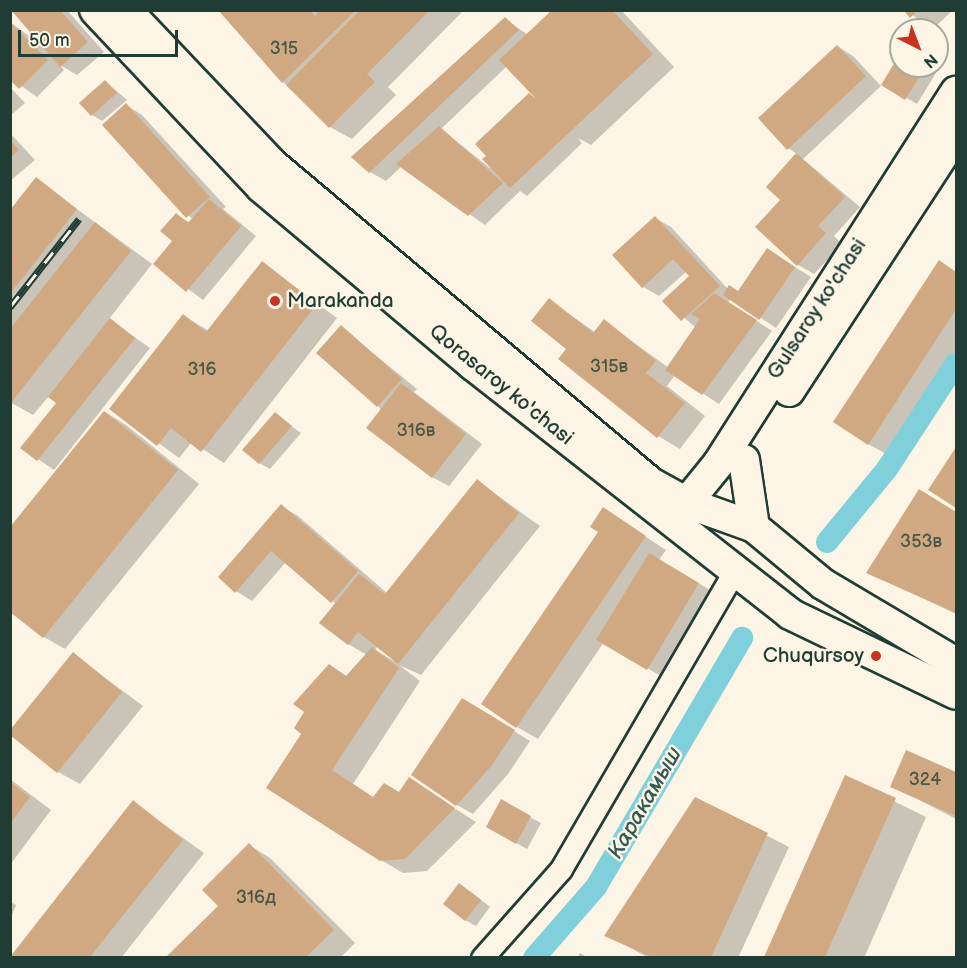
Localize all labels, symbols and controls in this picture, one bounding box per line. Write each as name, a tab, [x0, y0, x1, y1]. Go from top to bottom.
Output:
scale bar	[21, 18, 182, 56]
north arrow	[889, 18, 949, 78]
text: 50 m	[29, 30, 70, 51]
house number: 315	[270, 38, 298, 60]
text: N	[919, 49, 941, 71]
street label: Gulsaroy ko'chasi	[762, 233, 872, 385]
place label: Marakanda	[287, 288, 394, 314]
marker: Marakanda	[268, 294, 282, 308]
street label: Qorasaroy ko'chasi	[423, 319, 579, 451]
house number: 315в	[590, 356, 628, 378]
house number: 316	[187, 359, 217, 381]
house number: 316в	[397, 420, 435, 442]
house number: 353в	[900, 531, 942, 553]
place label: Chuqursoy	[763, 643, 864, 669]
marker: Chuqursoy	[869, 649, 883, 663]
water label: Каракамыш	[602, 742, 688, 864]
house number: 324	[909, 769, 941, 791]
house number: 316д	[236, 887, 276, 909]

